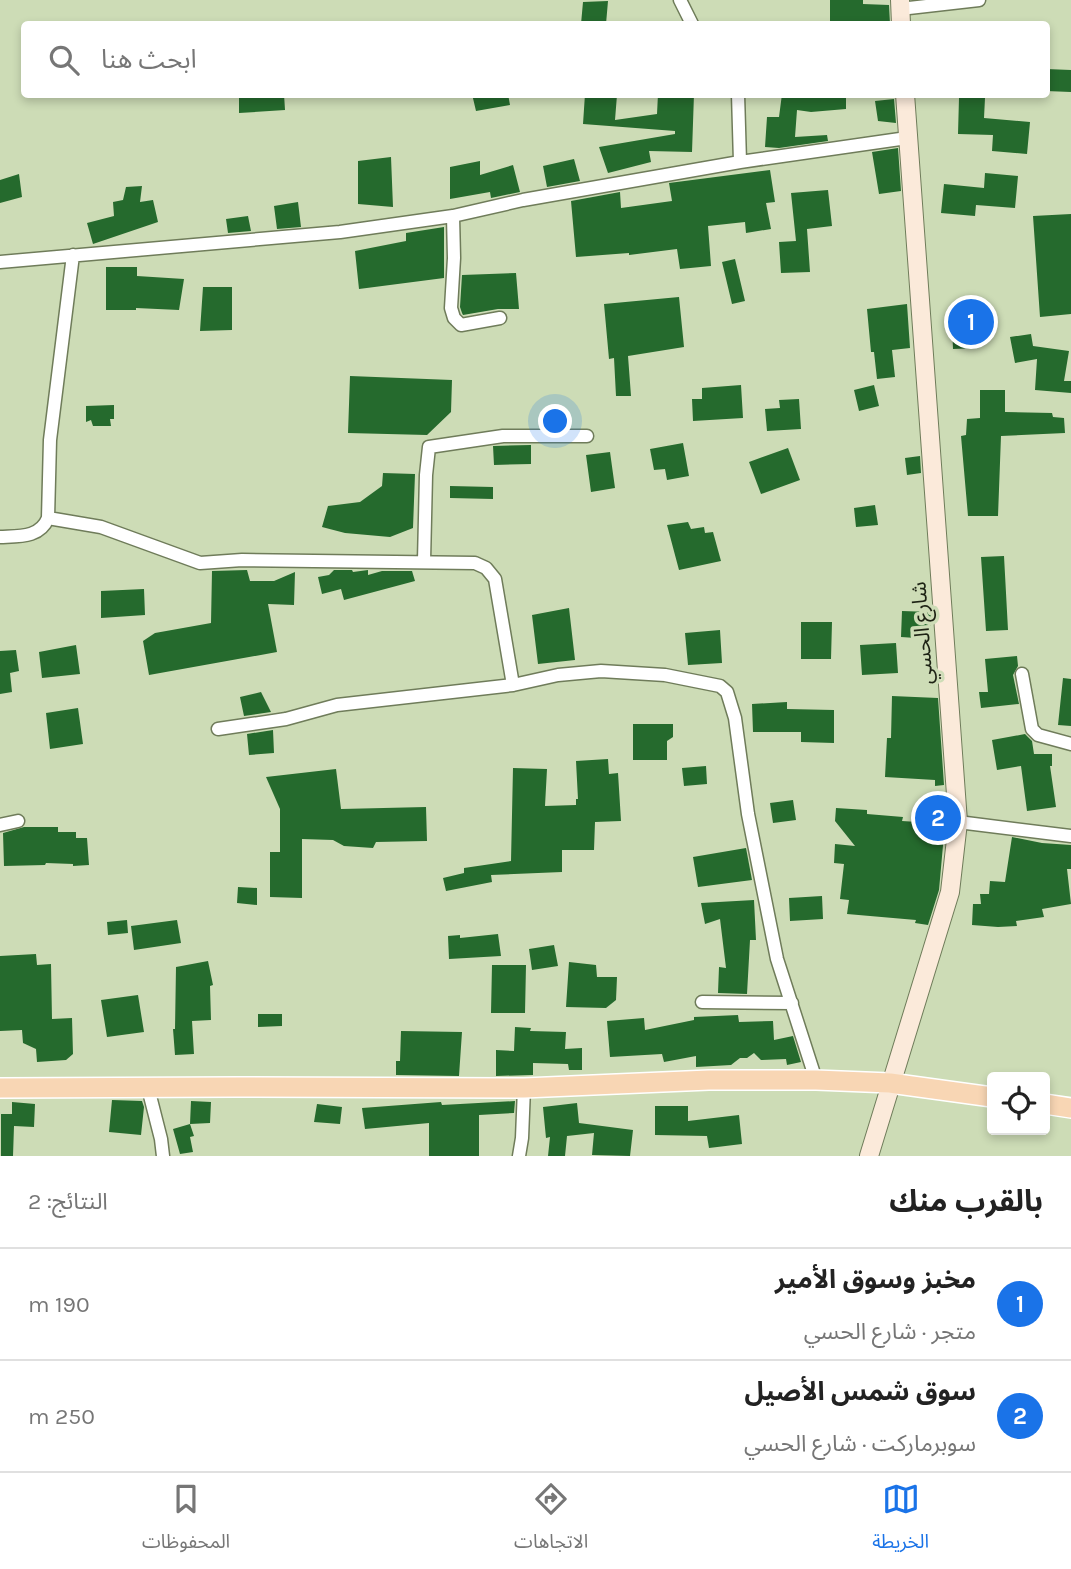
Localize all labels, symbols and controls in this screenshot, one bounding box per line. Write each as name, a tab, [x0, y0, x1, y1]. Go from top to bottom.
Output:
search box	[21, 21, 1050, 98]
icon: search	[45, 41, 83, 79]
text: ابحث هنا	[101, 44, 197, 75]
pin: 1	[948, 296, 994, 348]
your location	[538, 404, 572, 438]
street label: شارع الحسي	[906, 580, 941, 685]
pin: 2	[915, 792, 961, 844]
map controls	[987, 1072, 1050, 1135]
button: locate	[987, 1072, 1050, 1135]
text: بالقرب منك	[889, 1183, 1043, 1219]
text: النتائج: 2	[28, 1188, 108, 1215]
text: مخبز وسوق الأمير	[775, 1264, 976, 1295]
text: 190 m	[28, 1291, 90, 1318]
text: 1	[1016, 1291, 1024, 1318]
text: متجر · شارع الحسي	[804, 1318, 976, 1345]
text: سوق شمس الأصيل	[744, 1376, 976, 1407]
text: 250 m	[28, 1403, 95, 1430]
text: 2	[1013, 1403, 1027, 1430]
text: سوبرماركت · شارع الحسي	[744, 1430, 976, 1457]
tab: المحفوظات	[142, 1480, 230, 1562]
tab: الاتجاهات	[514, 1480, 588, 1562]
tab: الخريطة	[872, 1480, 929, 1562]

